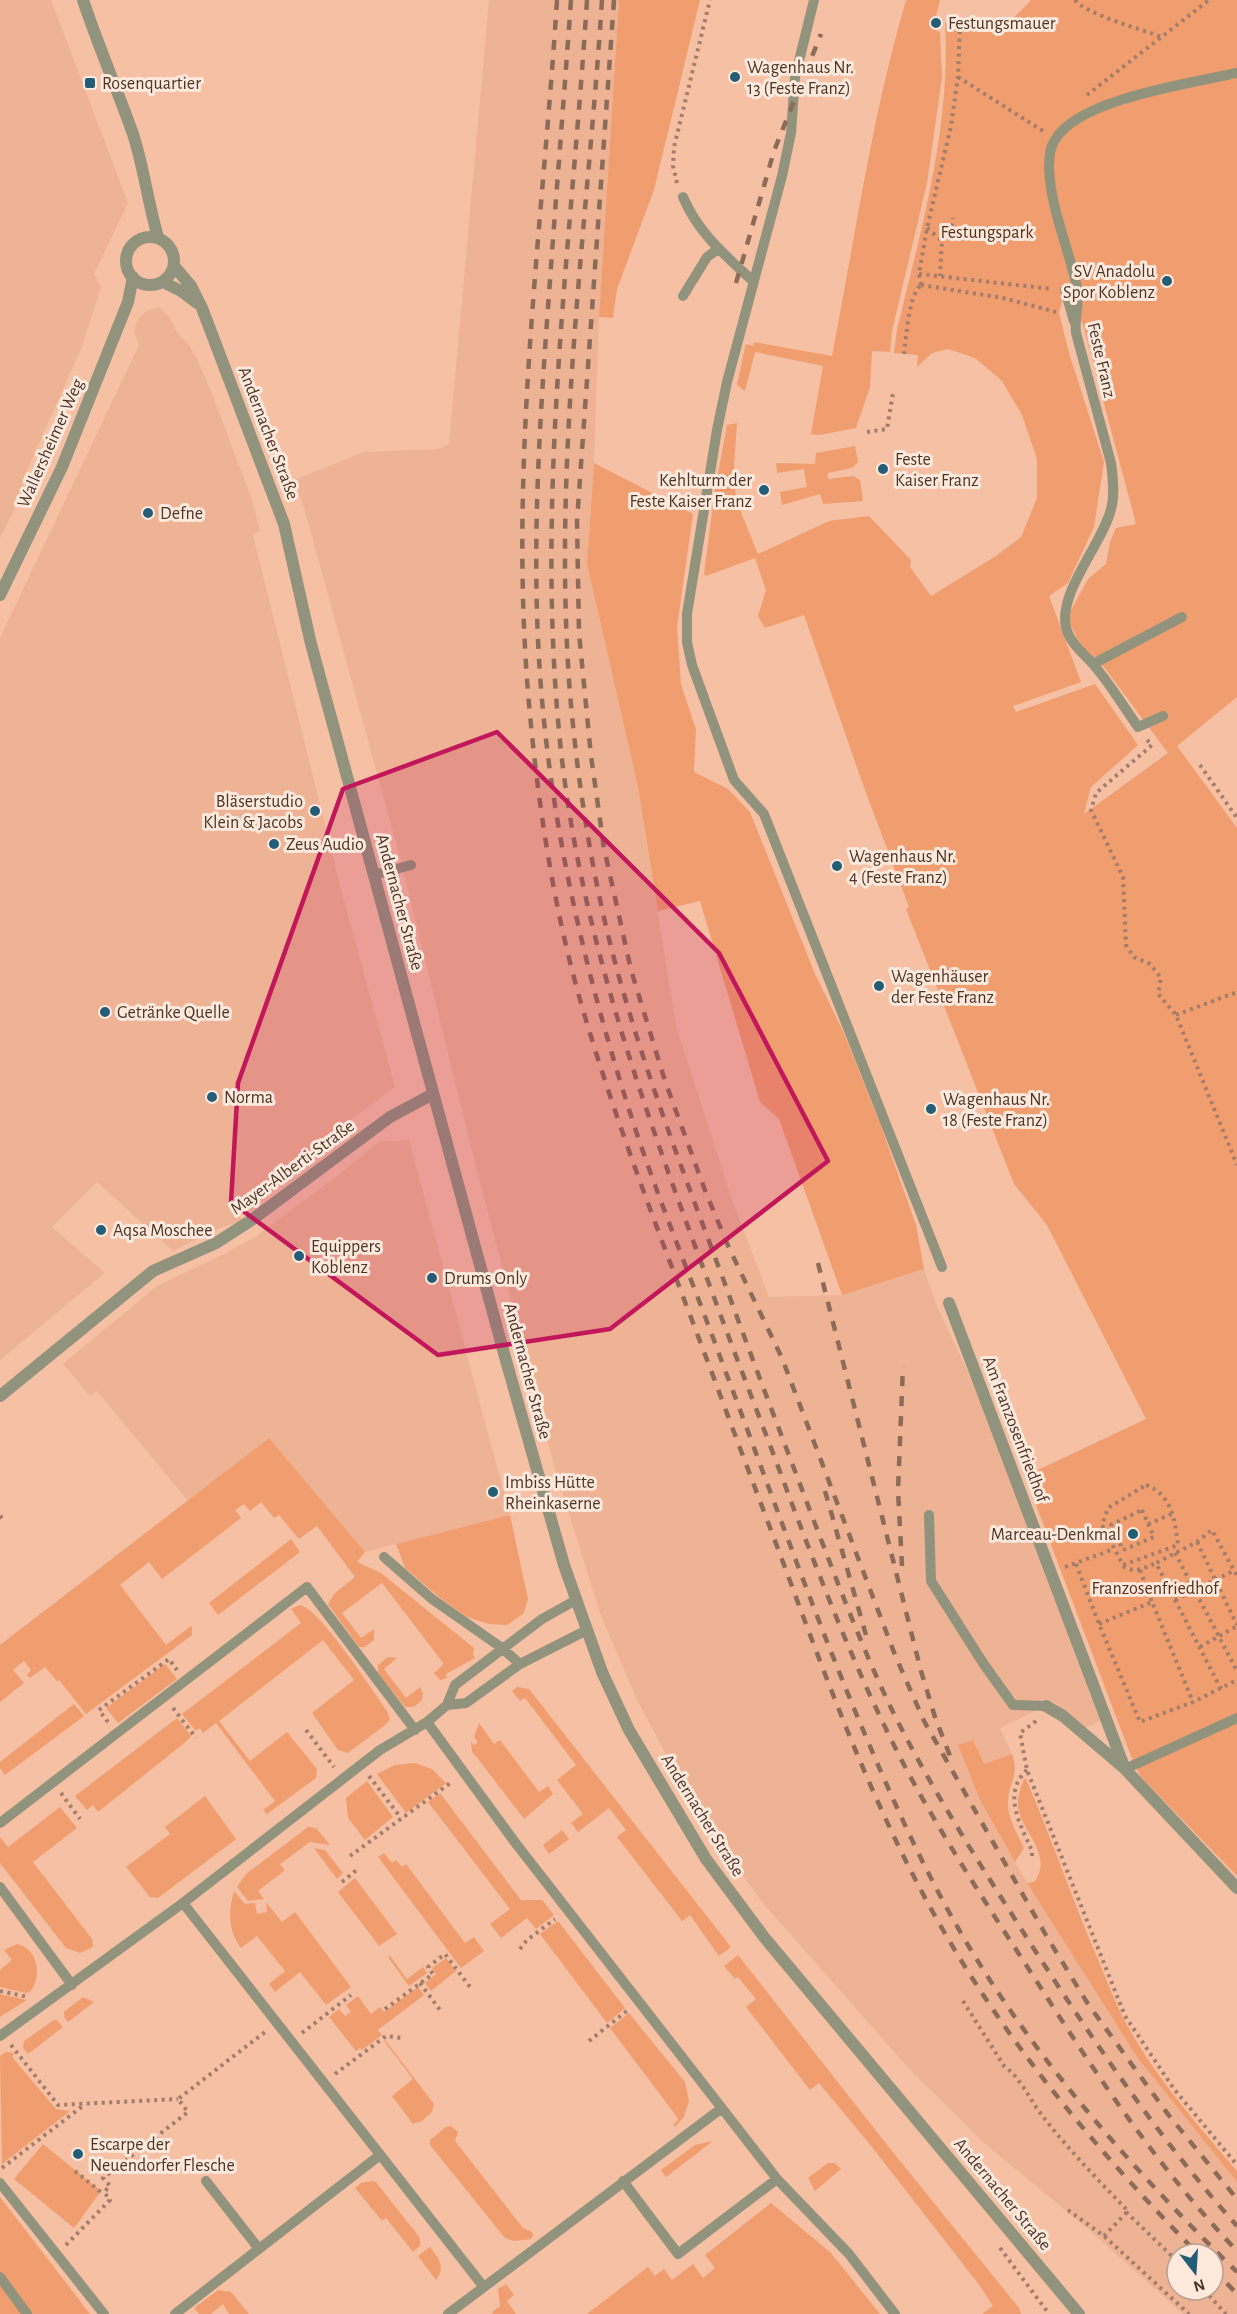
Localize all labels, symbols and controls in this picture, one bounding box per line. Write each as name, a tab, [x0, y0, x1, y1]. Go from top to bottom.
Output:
place label: Festungsmauer	[948, 15, 1056, 33]
marker: Festungsmauer	[929, 16, 943, 30]
place label: Wagenhaus Nr. 13 (Feste Franz)	[747, 59, 854, 98]
marker: Wagenhaus Nr. 13 (Feste Franz)	[728, 70, 742, 84]
place label: Rosenquartier	[102, 75, 201, 93]
marker: Rosenquartier	[83, 76, 97, 90]
park label: Festungspark	[941, 224, 1034, 242]
place label: SV Anadolu Spor Koblenz	[1063, 263, 1155, 302]
marker: SV Anadolu Spor Koblenz	[1160, 274, 1174, 288]
street label: Feste Franz	[1084, 321, 1118, 400]
street label: Andernacher Straße	[235, 365, 302, 502]
street label: Wallersheimer Weg	[14, 376, 87, 510]
place label: Feste Kaiser Franz	[895, 451, 979, 490]
marker: Feste Kaiser Franz	[876, 462, 890, 476]
place label: Kehlturm der Feste Kaiser Franz	[629, 472, 752, 511]
marker: Kehlturm der Feste Kaiser Franz	[757, 483, 771, 497]
place label: Defne	[160, 505, 203, 523]
marker: Defne	[141, 506, 155, 520]
place label: Bläserstudio Klein & Jacobs	[203, 793, 303, 832]
marker: Bläserstudio Klein & Jacobs	[308, 804, 322, 818]
street label: Andernacher Straße	[372, 832, 426, 972]
place label: Zeus Audio	[286, 836, 364, 854]
marker: Zeus Audio	[267, 837, 281, 851]
place label: Wagenhaus Nr. 4 (Feste Franz)	[849, 848, 956, 887]
marker: Wagenhaus Nr. 4 (Feste Franz)	[830, 859, 844, 873]
place label: Wagenhäuser der Feste Franz	[891, 968, 994, 1007]
marker: Wagenhäuser der Feste Franz	[872, 979, 886, 993]
place label: Getränke Quelle	[117, 1004, 230, 1022]
marker: Getränke Quelle	[98, 1005, 112, 1019]
place label: Norma	[224, 1089, 273, 1107]
marker: Norma	[205, 1090, 219, 1104]
place label: Wagenhaus Nr. 18 (Feste Franz)	[943, 1091, 1050, 1130]
marker: Wagenhaus Nr. 18 (Feste Franz)	[924, 1102, 938, 1116]
street label: Mayer-Alberti-Straße	[227, 1117, 358, 1219]
place label: Aqsa Moschee	[113, 1222, 212, 1240]
marker: Aqsa Moschee	[94, 1223, 108, 1237]
place label: Equippers Koblenz	[311, 1238, 381, 1277]
marker: Equippers Koblenz	[292, 1249, 306, 1263]
place label: Drums Only	[444, 1270, 528, 1288]
marker: Drums Only	[425, 1271, 439, 1285]
street label: Andernacher Straße	[500, 1301, 554, 1441]
street label: Am Franzosenfriedhof	[979, 1354, 1052, 1506]
place label: Imbiss Hütte Rheinkaserne	[505, 1474, 601, 1513]
marker: Imbiss Hütte Rheinkaserne	[486, 1485, 500, 1499]
place label: Marceau-Denkmal	[991, 1526, 1121, 1544]
marker: Marceau-Denkmal	[1126, 1527, 1140, 1541]
park label: Franzosenfriedhof	[1092, 1580, 1220, 1598]
street label: Andernacher Straße	[657, 1751, 747, 1880]
street label: Andernacher Straße	[950, 2135, 1054, 2254]
place label: Escarpe der Neuendorfer Flesche	[90, 2136, 235, 2175]
marker: Escarpe der Neuendorfer Flesche	[71, 2147, 85, 2161]
north arrow	[1165, 2242, 1225, 2302]
text: N	[1191, 2276, 1207, 2295]

